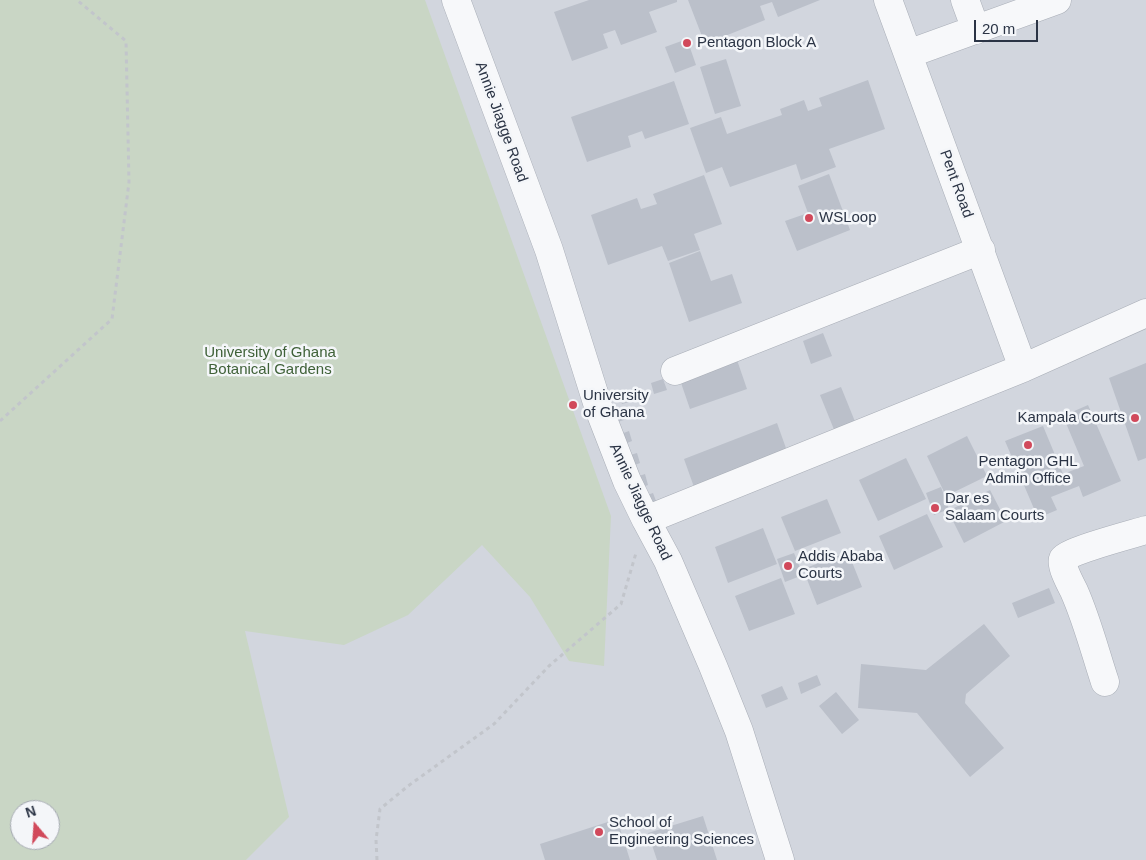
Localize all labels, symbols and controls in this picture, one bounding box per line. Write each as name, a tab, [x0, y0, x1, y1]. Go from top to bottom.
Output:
scale bar	[976, 10, 1040, 42]
text: 20 m	[982, 20, 1015, 37]
place label: Pentagon Block A	[697, 34, 816, 52]
marker: Pentagon Block A	[681, 37, 693, 49]
street label: Annie Jiagge Road	[471, 59, 531, 185]
street label: Pent Road	[935, 148, 977, 220]
place label: WSLoop	[819, 209, 877, 227]
marker: WSLoop	[803, 212, 815, 224]
park label: University of Ghana Botanical Gardens	[204, 344, 336, 379]
place label: University of Ghana	[583, 387, 649, 422]
marker: University of Ghana	[567, 399, 579, 411]
place label: Kampala Courts	[1017, 409, 1125, 427]
marker: Kampala Courts	[1129, 412, 1141, 424]
marker: Pentagon GHL Admin Office	[1022, 439, 1034, 451]
street label: Annie Jiagge Road	[605, 441, 675, 563]
place label: Pentagon GHL Admin Office	[978, 453, 1078, 488]
place label: Dar es Salaam Courts	[945, 490, 1044, 525]
marker: Dar es Salaam Courts	[929, 502, 941, 514]
place label: Addis Ababa Courts	[798, 548, 883, 583]
marker: Addis Ababa Courts	[782, 560, 794, 572]
north arrow	[10, 800, 60, 850]
text: N	[23, 803, 38, 821]
place label: School of Engineering Sciences	[609, 814, 754, 849]
marker: School of Engineering Sciences	[593, 826, 605, 838]

